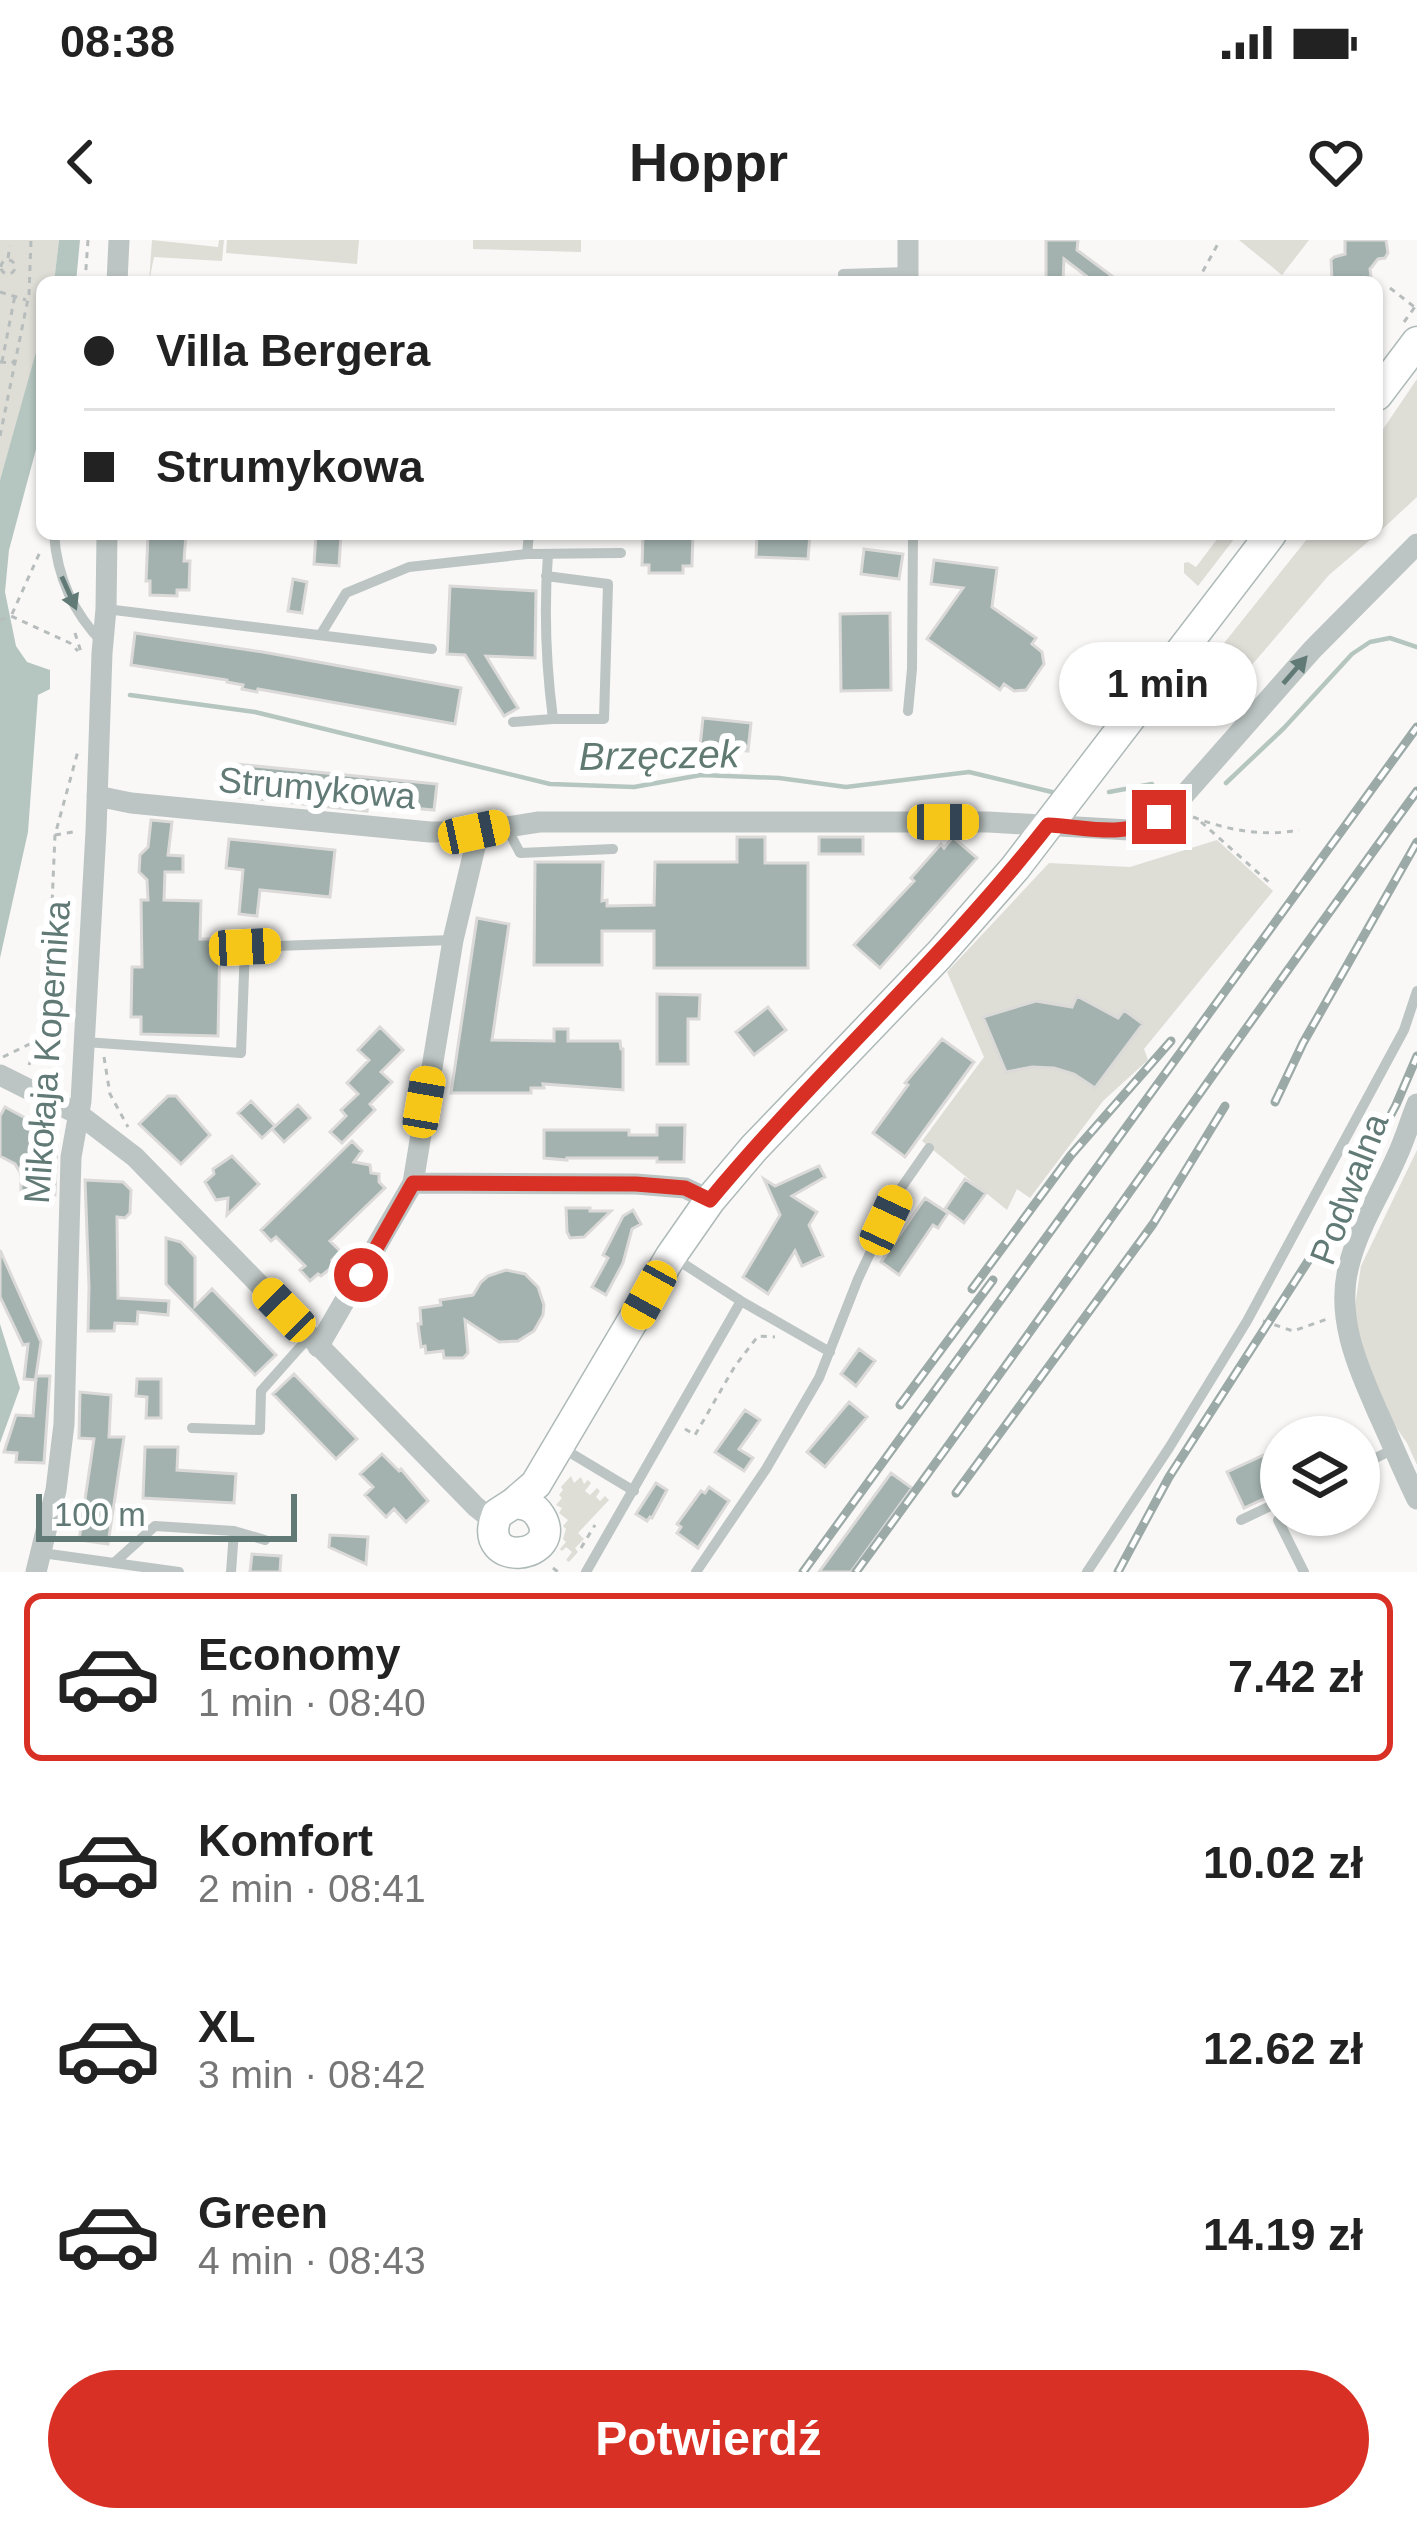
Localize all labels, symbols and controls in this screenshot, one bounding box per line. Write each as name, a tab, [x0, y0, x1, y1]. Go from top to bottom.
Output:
text: 08:38	[60, 16, 175, 67]
icon: back	[48, 129, 114, 195]
icon: heart	[1303, 129, 1369, 195]
text: Hoppr	[629, 132, 788, 192]
text: Villa Bergera	[156, 325, 430, 376]
text: Strumykowa	[156, 441, 424, 492]
one-way arrow	[60, 575, 80, 610]
callout: 1 min	[1060, 643, 1258, 727]
one-way arrow	[1281, 655, 1308, 685]
text: 1 min	[1107, 662, 1209, 705]
water label: Brzęczek	[578, 732, 742, 778]
street label: Strumykowa	[217, 759, 418, 817]
route end	[1132, 790, 1186, 844]
car	[907, 804, 979, 840]
car	[435, 807, 513, 857]
street label: Mikołaja Kopernika	[16, 898, 78, 1205]
car	[208, 927, 282, 967]
car	[400, 1063, 448, 1141]
street label: Podwalna	[1302, 1107, 1397, 1270]
car	[854, 1180, 918, 1260]
route start	[334, 1248, 388, 1302]
car	[616, 1255, 682, 1335]
car	[246, 1272, 322, 1348]
map controls	[1260, 1416, 1380, 1536]
button: layers	[1260, 1416, 1380, 1536]
scale bar	[36, 1488, 297, 1541]
text: 100 m	[54, 1496, 146, 1533]
icon: car	[54, 1623, 162, 1731]
text: Economy	[198, 1629, 401, 1680]
text: 7.42 zł	[1228, 1651, 1363, 1702]
text: 1 min · 08:40	[198, 1681, 426, 1724]
icon: car	[54, 1809, 162, 1917]
text: Komfort	[198, 1815, 373, 1866]
text: 10.02 zł	[1203, 1837, 1363, 1888]
text: 2 min · 08:41	[198, 1867, 426, 1910]
icon: car	[54, 1995, 162, 2103]
text: XL	[198, 2001, 256, 2052]
text: 12.62 zł	[1203, 2023, 1363, 2074]
text: 3 min · 08:42	[198, 2053, 426, 2096]
icon: car	[54, 2181, 162, 2289]
text: Green	[198, 2187, 328, 2238]
text: 14.19 zł	[1203, 2209, 1363, 2260]
text: 4 min · 08:43	[198, 2239, 426, 2282]
button: Potwierdź	[48, 2370, 1369, 2508]

